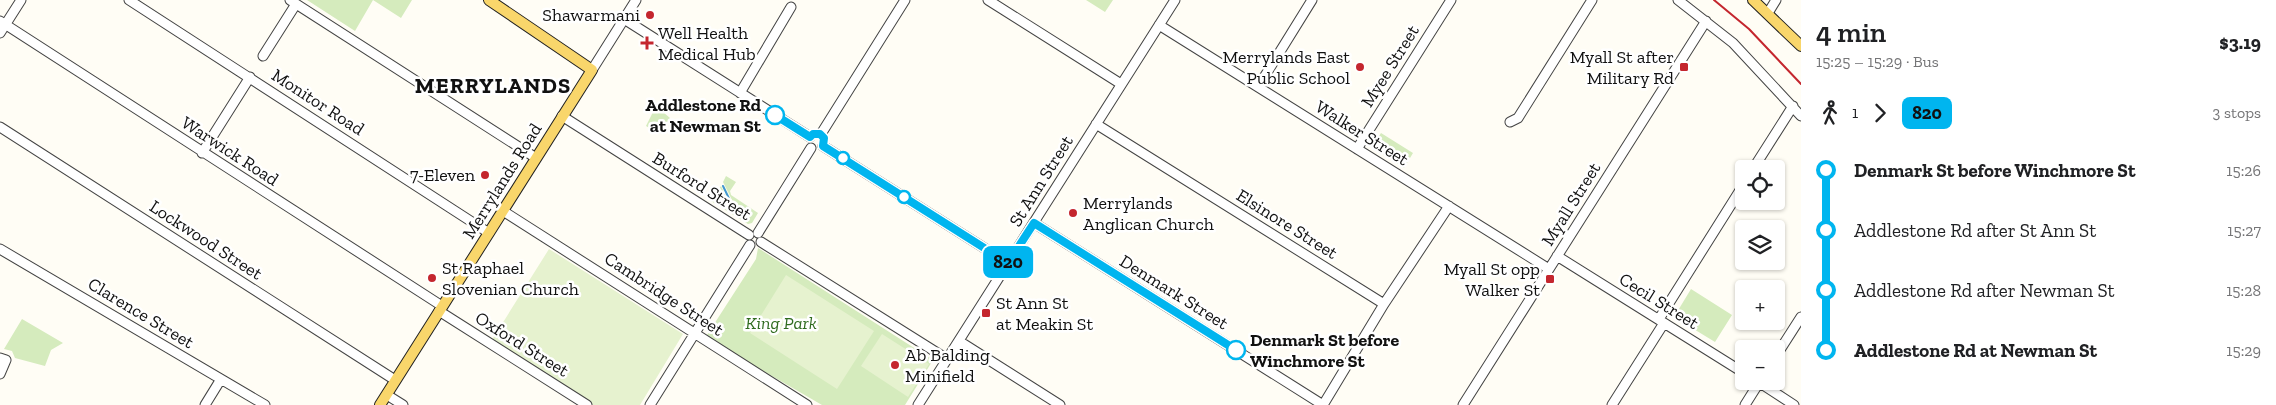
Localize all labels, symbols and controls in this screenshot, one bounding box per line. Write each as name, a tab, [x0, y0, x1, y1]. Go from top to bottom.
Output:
place label: Shawarmani	[542, 4, 640, 26]
marker: Shawarmani	[644, 9, 656, 21]
text: 4 min	[1816, 16, 1886, 49]
street label: Myee Street	[1356, 21, 1424, 111]
place label: Well Health Medical Hub	[658, 22, 756, 65]
text: $3.19	[2219, 31, 2261, 54]
marker: Well Health Medical Hub	[640, 36, 654, 50]
place label: Merrylands East Public School	[1223, 46, 1350, 89]
place label: Myall St after Military Rd	[1570, 46, 1674, 89]
text: 15:25 – 15:29 · Bus	[1816, 52, 1939, 71]
marker: Merrylands East Public School	[1354, 61, 1366, 73]
marker: Myall St after Military Rd	[1678, 61, 1690, 73]
street label: Monitor Road	[268, 64, 369, 140]
district label: MERRYLANDS	[415, 72, 571, 99]
place label: Addlestone Rd at Newman St	[645, 94, 762, 137]
street label: Walker Street	[1311, 96, 1413, 171]
icon: walk	[1816, 99, 1844, 127]
icon: forward	[1866, 99, 1894, 127]
text: 820	[1912, 102, 1942, 124]
text: 1	[1852, 103, 1858, 122]
text: 3 stops	[2213, 103, 2261, 122]
marker: Addlestone Rd at Newman St	[765, 105, 785, 125]
street label: Warwick Road	[177, 111, 283, 191]
street label: Merrylands Road	[458, 119, 546, 243]
street label: St Ann Street	[1004, 131, 1078, 231]
street label: Burford Street	[649, 147, 756, 225]
unlabelled marker	[836, 151, 850, 165]
street label: Myall Street	[1537, 158, 1605, 250]
text: Denmark St before Winchmore St	[1854, 159, 2136, 182]
map controls	[1735, 160, 1785, 390]
button: locate	[1735, 160, 1785, 210]
text: 15:26	[2226, 161, 2261, 180]
place label: 7-Eleven	[410, 164, 476, 186]
marker: 7-Eleven	[479, 169, 491, 181]
street label: Elsinore Street	[1232, 184, 1342, 264]
unlabelled marker	[897, 190, 911, 204]
place label: Merrylands Anglican Church	[1083, 192, 1214, 235]
street label: Lockwood Street	[145, 195, 267, 285]
marker: Merrylands Anglican Church	[1067, 207, 1079, 219]
text: Addlestone Rd after St Ann St	[1854, 219, 2096, 242]
button: layers	[1735, 220, 1785, 270]
text: 15:27	[2227, 221, 2261, 240]
line badge: 820	[979, 246, 1037, 278]
street label: Cambridge Street	[600, 247, 728, 341]
street label: Denmark Street	[1116, 250, 1233, 334]
text: 820	[993, 251, 1023, 273]
place label: St Raphael Slovenian Church	[442, 257, 579, 300]
place label: Myall St opp Walker St	[1444, 258, 1540, 301]
street label: Cecil Street	[1615, 268, 1703, 334]
marker: St Raphael Slovenian Church	[426, 272, 438, 284]
street label: Clarence Street	[84, 273, 198, 353]
marker: Myall St opp Walker St	[1544, 273, 1556, 285]
text: Addlestone Rd after Newman St	[1854, 279, 2115, 302]
button: +	[1735, 280, 1785, 330]
text: 15:28	[2226, 281, 2261, 300]
place label: St Ann St at Meakin St	[996, 292, 1093, 335]
street label: Oxford Street	[471, 307, 573, 382]
marker: St Ann St at Meakin St	[980, 307, 992, 319]
park label: King Park	[745, 312, 817, 334]
place label: Denmark St before Winchmore St	[1250, 329, 1400, 372]
text: Addlestone Rd at Newman St	[1854, 339, 2097, 362]
marker: Denmark St before Winchmore St	[1226, 340, 1246, 360]
button: −	[1735, 340, 1785, 390]
text: 15:29	[2226, 341, 2261, 360]
place label: Ab Balding Minifield	[905, 344, 990, 387]
marker: Ab Balding Minifield	[889, 359, 901, 371]

